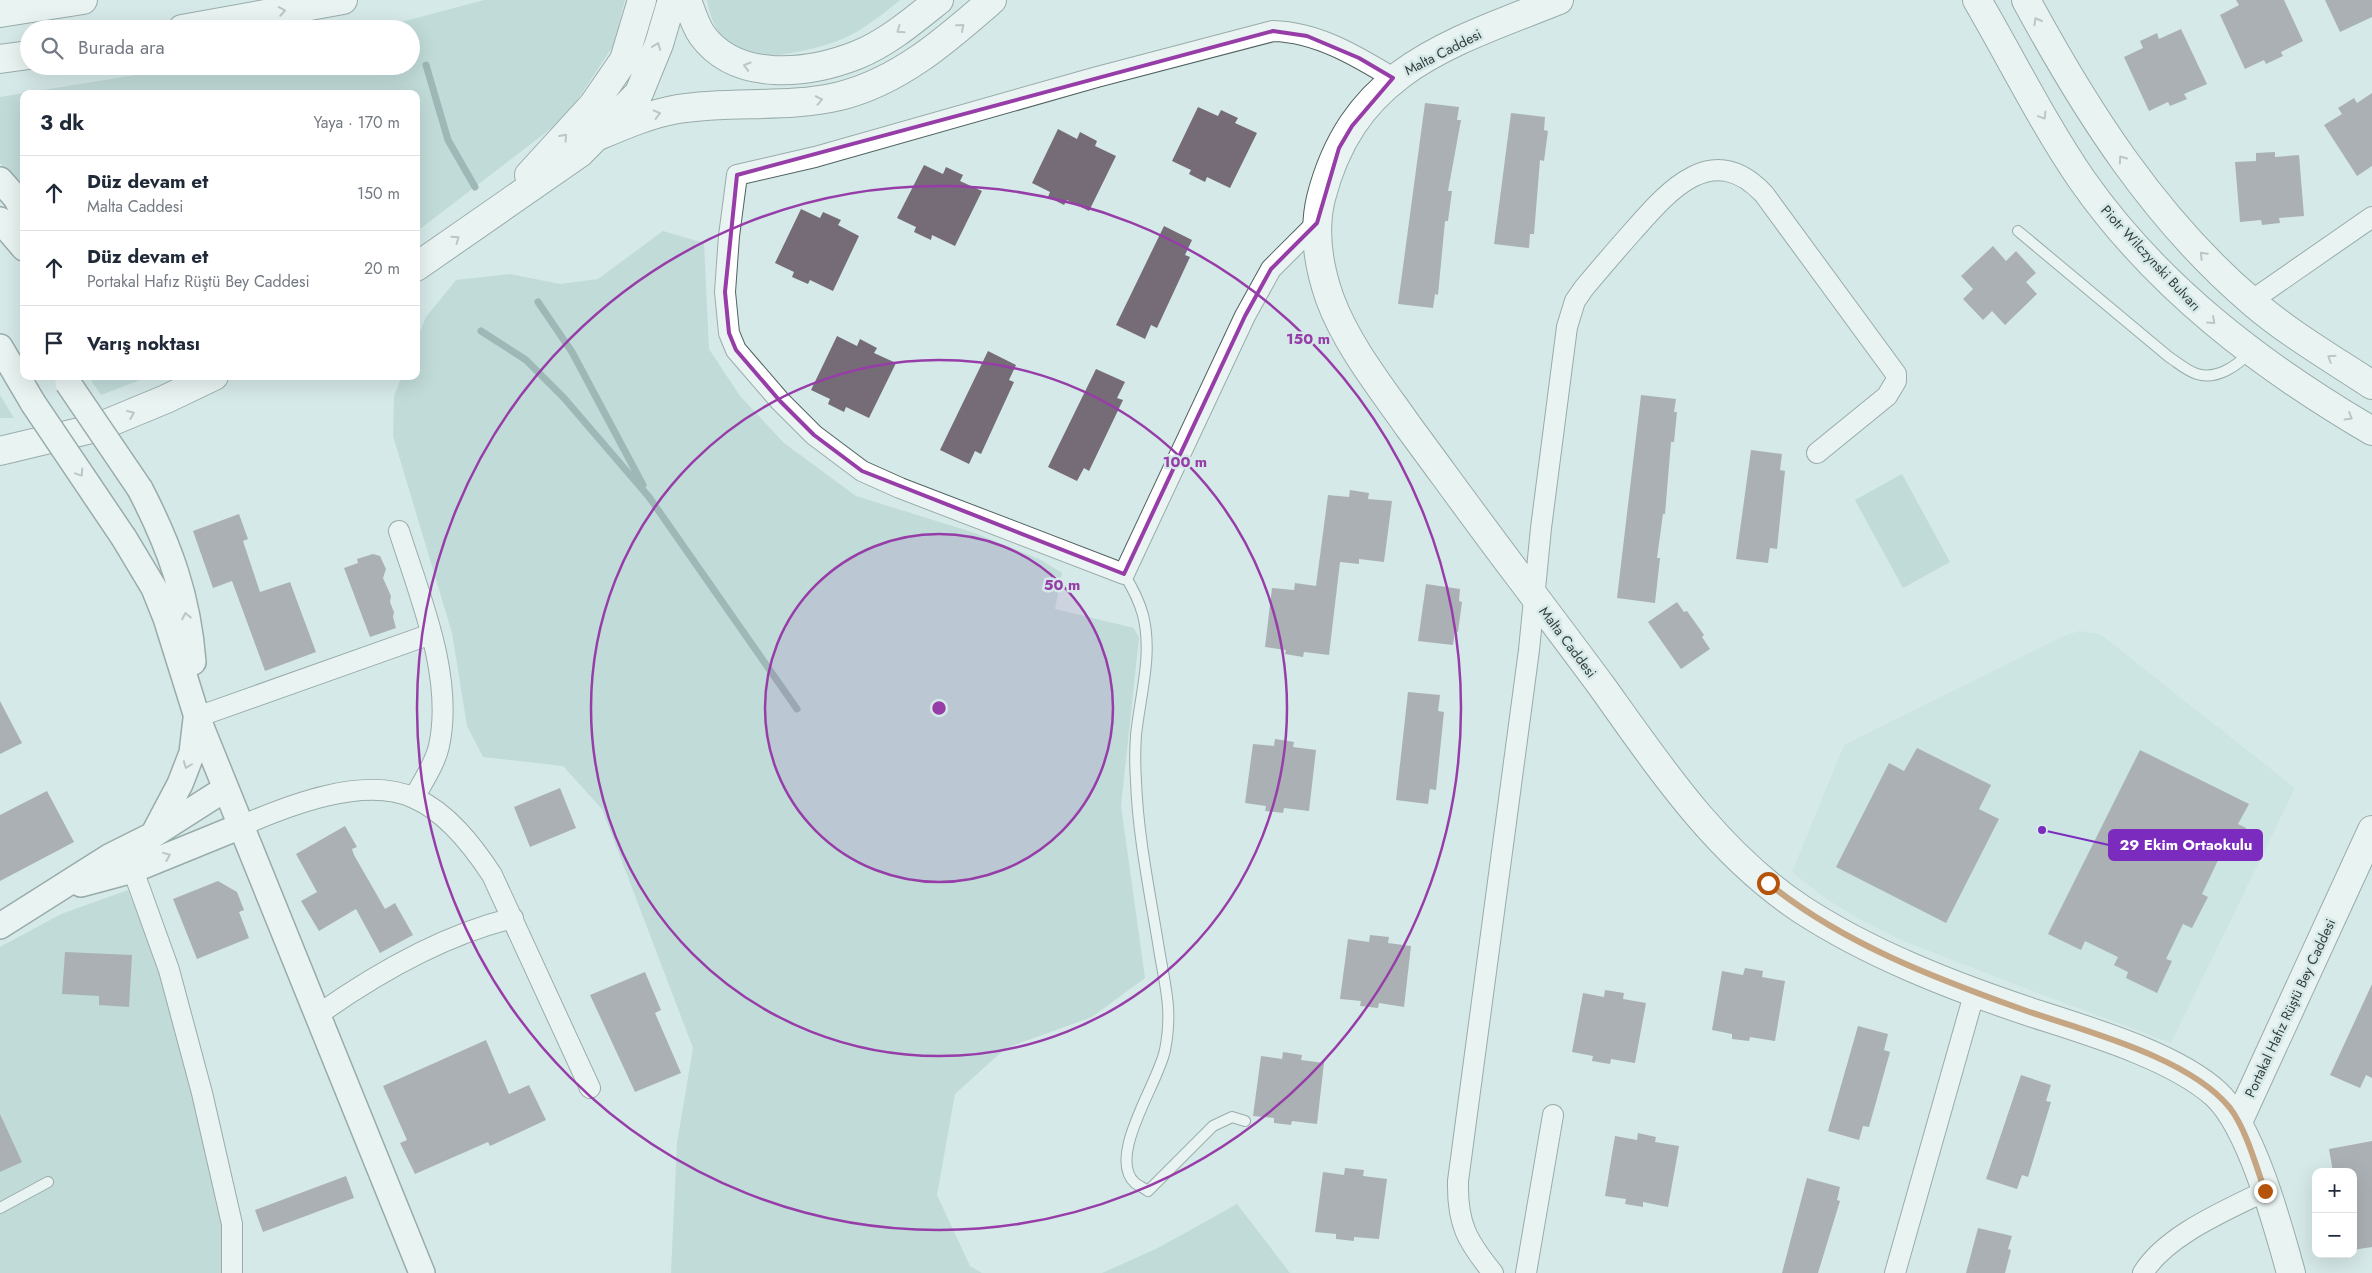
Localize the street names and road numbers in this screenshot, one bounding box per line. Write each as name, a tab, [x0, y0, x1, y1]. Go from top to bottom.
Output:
street label: Malta Caddesi	[1401, 24, 1485, 80]
street label: Piotr Wilczynski Bulvarı	[2097, 201, 2205, 315]
street label: Malta Caddesi	[1535, 602, 1601, 682]
street label: Portakal Hafız Rüştü Bey Caddesi	[2240, 915, 2340, 1101]

